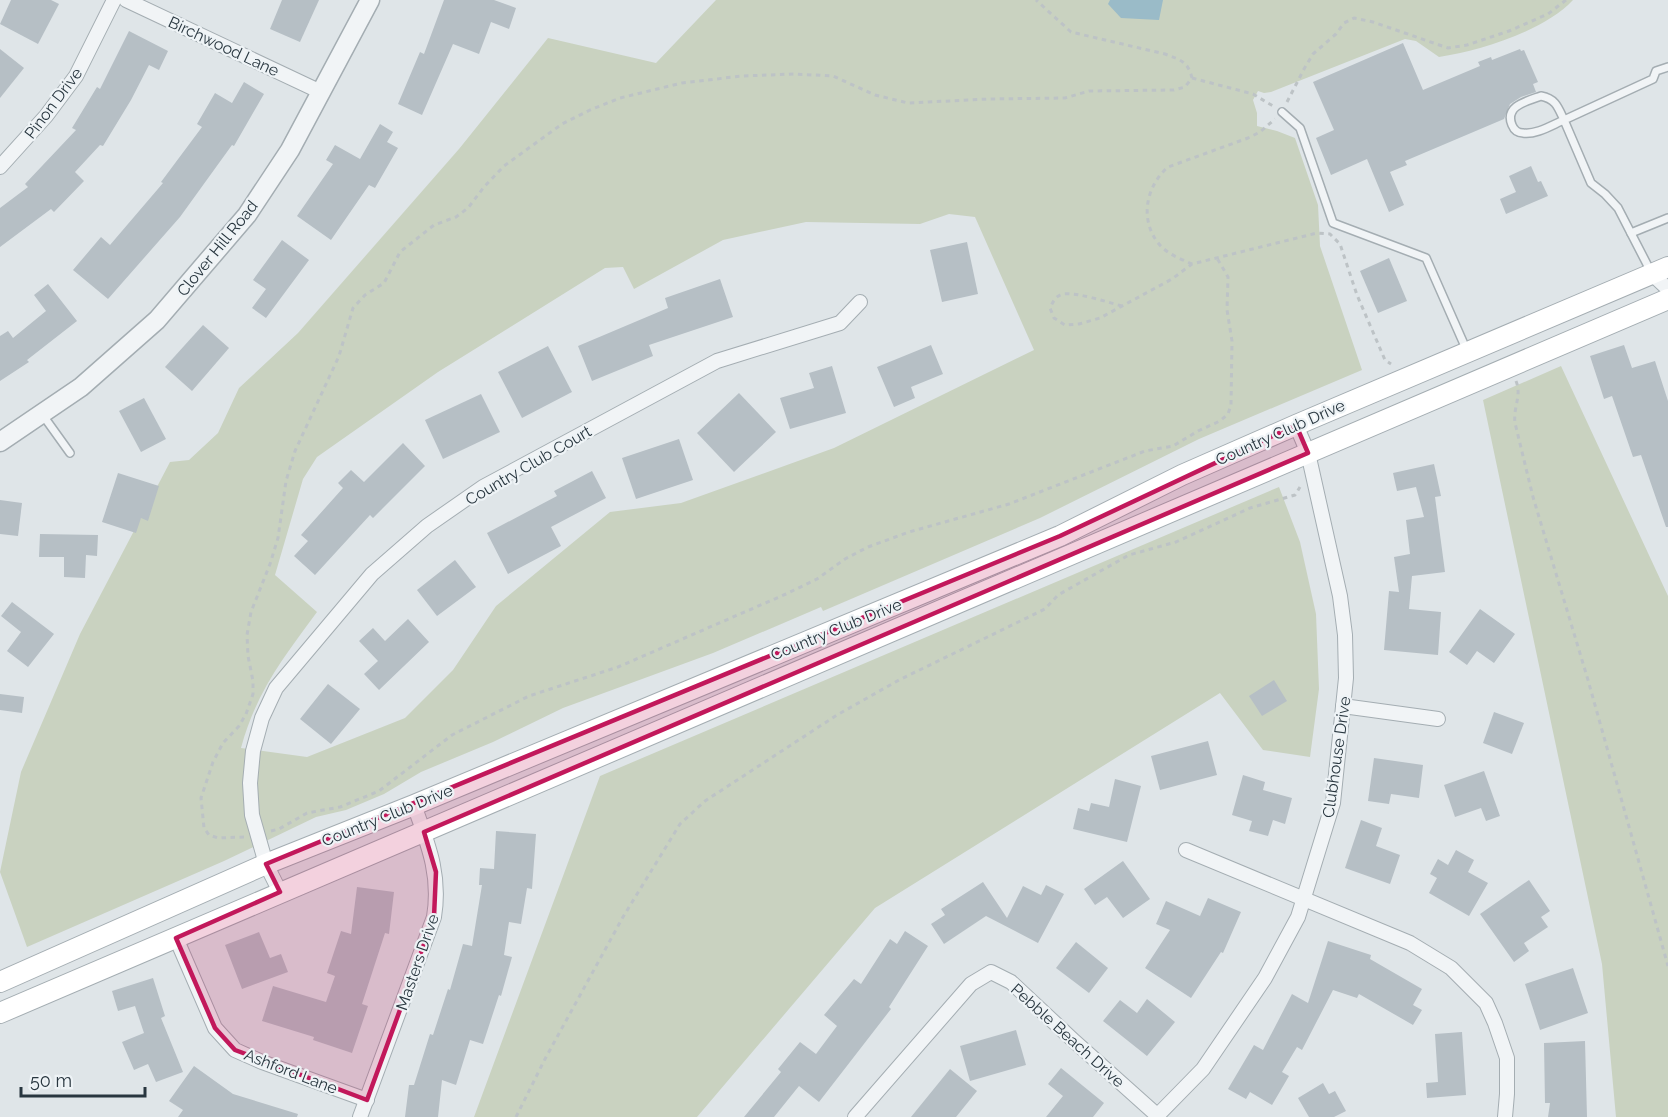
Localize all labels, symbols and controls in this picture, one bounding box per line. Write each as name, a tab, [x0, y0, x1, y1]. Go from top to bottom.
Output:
street label: Birchwood Lane	[165, 12, 282, 80]
street label: Pinon Drive	[21, 64, 86, 143]
street label: Clover Hill Road	[173, 197, 262, 300]
street label: Country Club Drive	[1213, 395, 1348, 470]
street label: Country Club Court	[462, 421, 595, 509]
street label: Country Club Drive	[768, 595, 904, 664]
street label: Clubhouse Drive	[1319, 695, 1354, 819]
street label: Country Club Drive	[319, 781, 455, 850]
street label: Masters Drive	[392, 911, 443, 1013]
street label: Pebble Beach Drive	[1007, 979, 1128, 1091]
street label: Ashford Lane	[241, 1045, 340, 1098]
scale bar	[21, 1060, 146, 1098]
text: 50 m	[30, 1070, 72, 1091]

